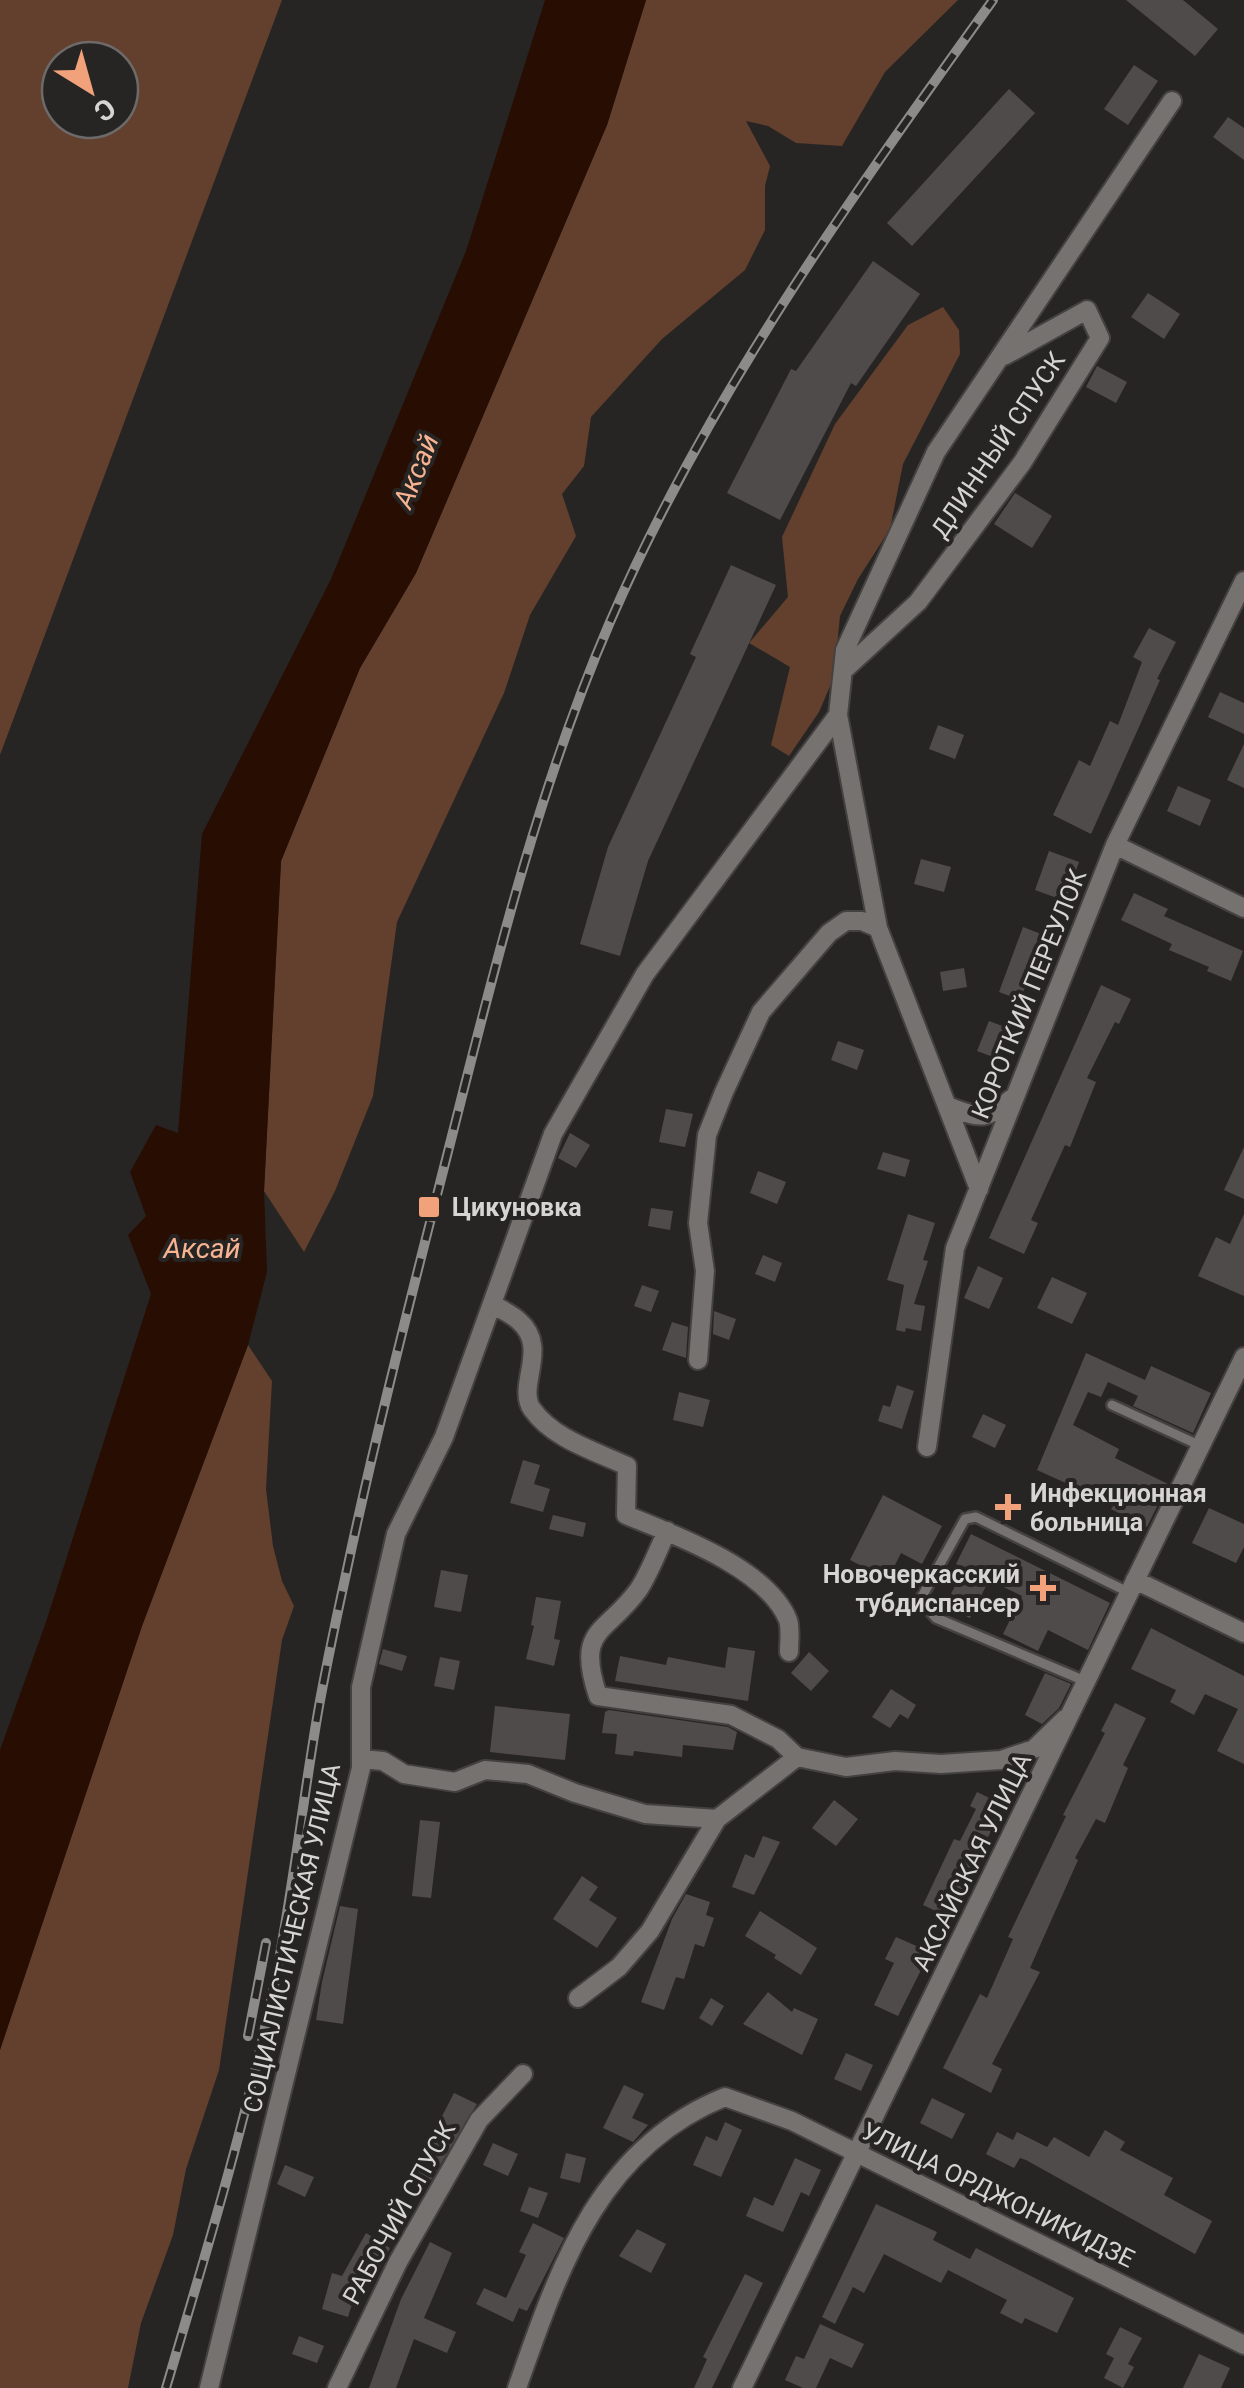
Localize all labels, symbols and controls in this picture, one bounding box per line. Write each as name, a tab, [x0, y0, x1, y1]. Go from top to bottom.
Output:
north arrow	[40, 40, 140, 140]
text: С	[87, 91, 122, 128]
street label: ДЛИННЫЙ СПУСК	[925, 347, 1071, 543]
water label: Аксай	[386, 429, 446, 515]
street label: КОРОТКИЙ ПЕРЕУЛОК	[966, 865, 1092, 1123]
place label: Цикуновка	[452, 1193, 582, 1222]
marker: Цикуновка	[416, 1194, 442, 1220]
water label: Аксай	[162, 1232, 240, 1265]
place label: Инфекционная больница	[1030, 1479, 1207, 1537]
marker: Инфекционная больница	[995, 1494, 1021, 1520]
place label: Новочеркасский тубдиспансер	[823, 1560, 1020, 1618]
marker: Новочеркасский тубдиспансер	[1030, 1575, 1056, 1601]
street label: АКСАЙСКАЯ УЛИЦА	[907, 1748, 1037, 1976]
street label: СОЦИАЛИСТИЧЕСКАЯ УЛИЦА	[238, 1760, 346, 2116]
street label: УЛИЦА ОРДЖОНИКИДЗЕ	[857, 2116, 1139, 2274]
street label: РАБОЧИЙ СПУСК	[337, 2117, 461, 2309]

